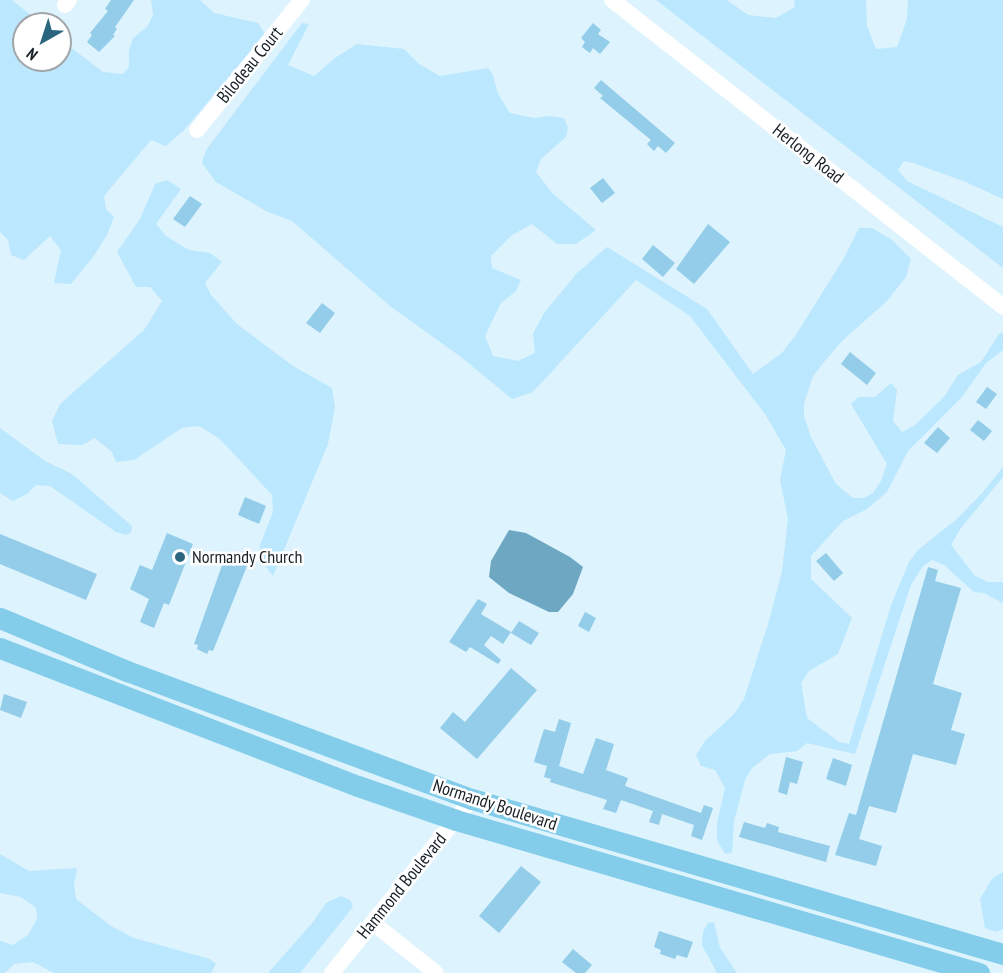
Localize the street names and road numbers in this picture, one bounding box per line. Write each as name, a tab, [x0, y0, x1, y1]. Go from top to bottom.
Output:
street label: Bilodeau Court	[213, 22, 287, 108]
street label: Herlong Road	[768, 120, 848, 188]
street label: Normandy Boulevard	[430, 775, 560, 835]
street label: Hammond Boulevard	[353, 829, 451, 943]

